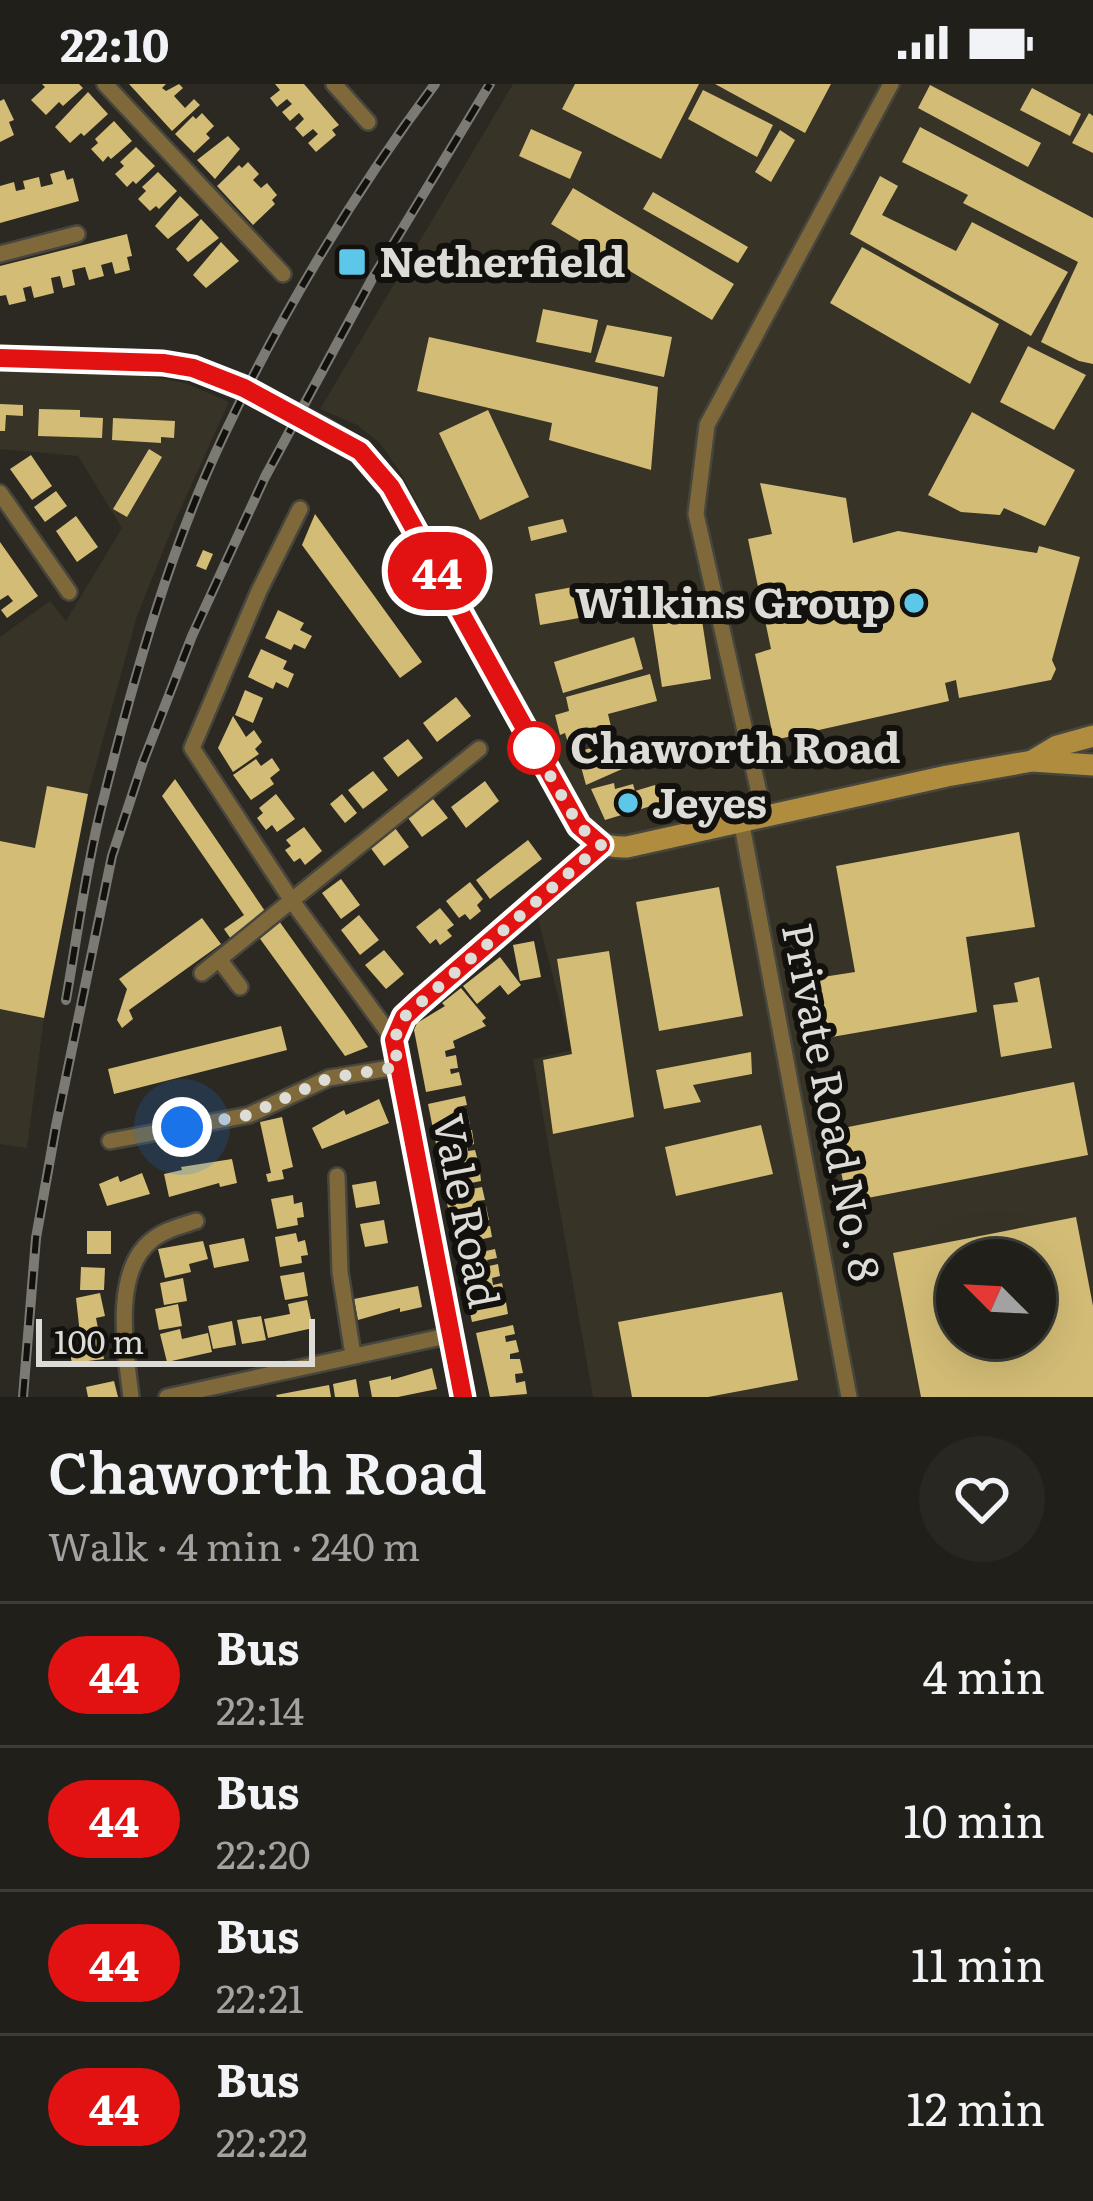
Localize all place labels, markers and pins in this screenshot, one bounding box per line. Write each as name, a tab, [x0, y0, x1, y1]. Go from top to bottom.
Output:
place label: Netherfield	[379, 228, 626, 290]
marker: Netherfield	[336, 246, 368, 278]
place label: Wilkins Group	[575, 569, 890, 631]
marker: Wilkins Group	[901, 590, 927, 616]
place label: Chaworth Road	[570, 714, 901, 776]
marker: Chaworth Road	[509, 723, 559, 773]
place label: Jeyes	[652, 769, 767, 831]
marker: Jeyes	[615, 790, 641, 816]

